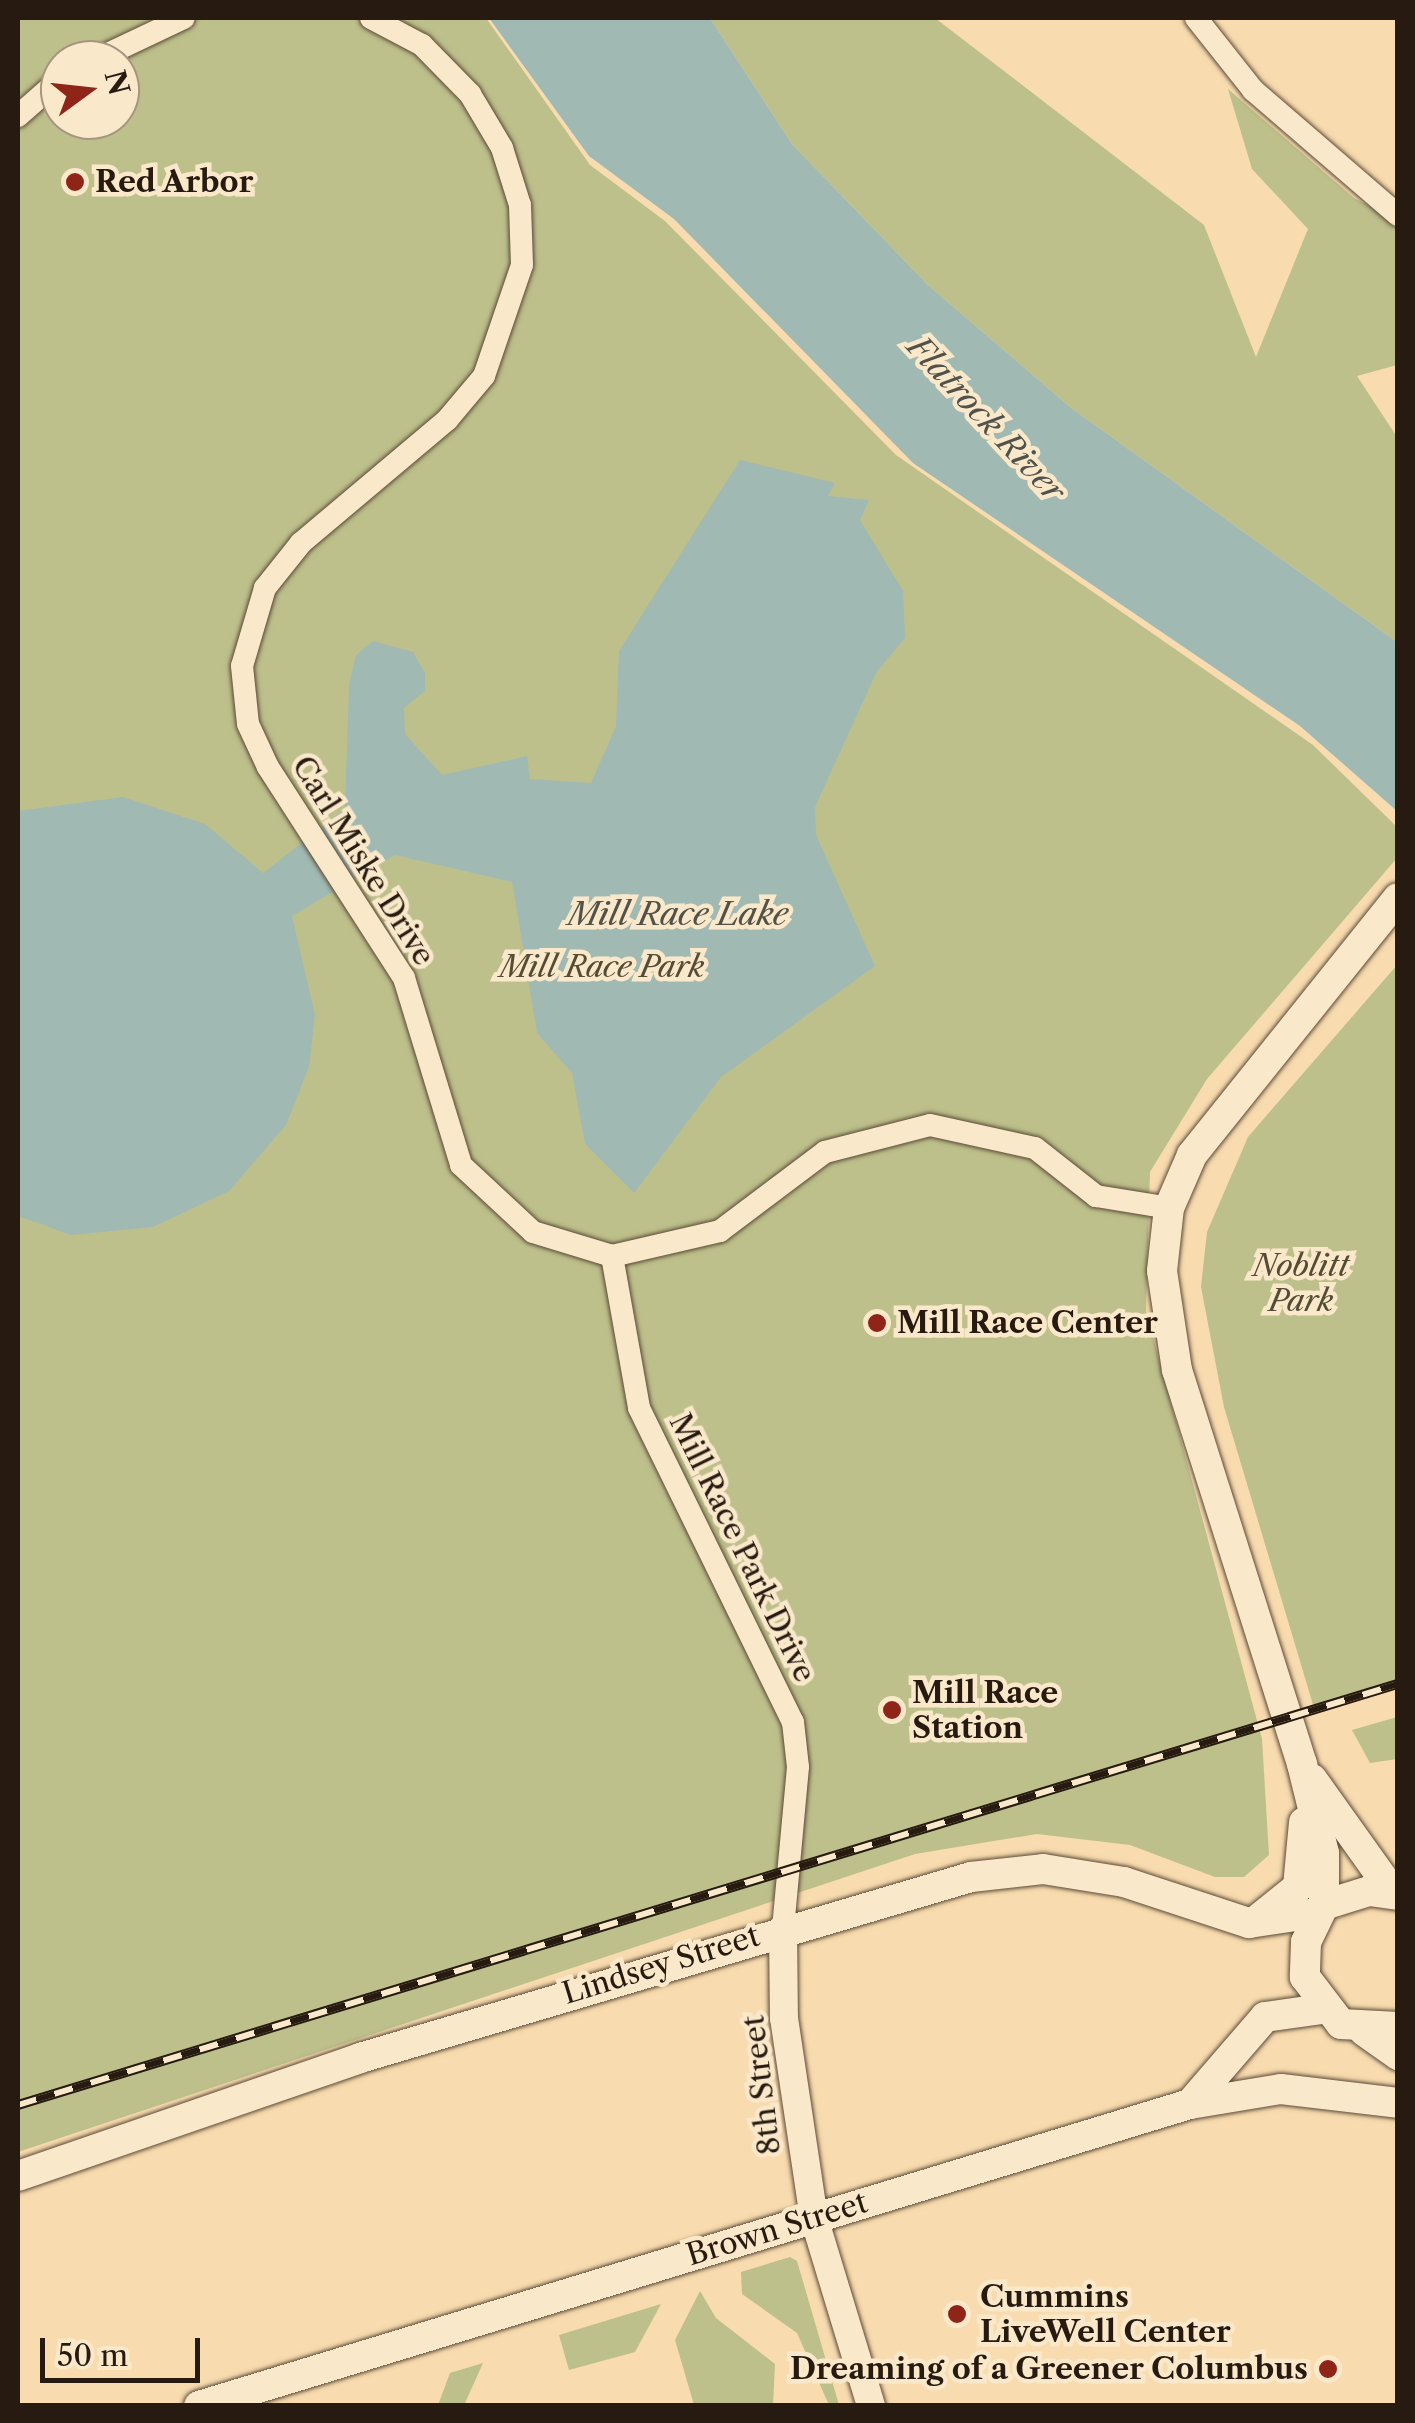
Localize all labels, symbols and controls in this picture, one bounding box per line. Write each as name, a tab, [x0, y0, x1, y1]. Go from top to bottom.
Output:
north arrow	[40, 40, 140, 140]
text: N	[97, 67, 137, 99]
place label: Red Arbor	[95, 164, 254, 200]
marker: Red Arbor	[64, 171, 86, 193]
water label: Flatrock River	[899, 328, 1073, 510]
street label: Carl Miske Drive	[284, 750, 442, 972]
water label: Mill Race Lake	[568, 895, 788, 933]
park label: Mill Race Park	[500, 949, 704, 985]
park label: Noblitt Park	[1253, 1248, 1349, 1318]
place label: Mill Race Center	[897, 1305, 1158, 1341]
marker: Mill Race Center	[866, 1312, 888, 1334]
street label: Mill Race Park Drive	[661, 1408, 823, 1688]
place label: Mill Race Station	[912, 1675, 1058, 1746]
marker: Mill Race Station	[881, 1699, 903, 1721]
street label: Lindsey Street	[558, 1918, 764, 2012]
street label: 8th Street	[736, 2013, 788, 2157]
street label: Brown Street	[682, 2184, 872, 2274]
place label: Cummins LiveWell Center	[980, 2279, 1231, 2350]
marker: Cummins LiveWell Center	[944, 2301, 970, 2327]
scale bar	[45, 2318, 205, 2380]
text: 50 m	[57, 2337, 128, 2374]
place label: Dreaming of a Greener Columbus	[789, 2351, 1308, 2387]
marker: Dreaming of a Greener Columbus	[1317, 2358, 1339, 2380]

